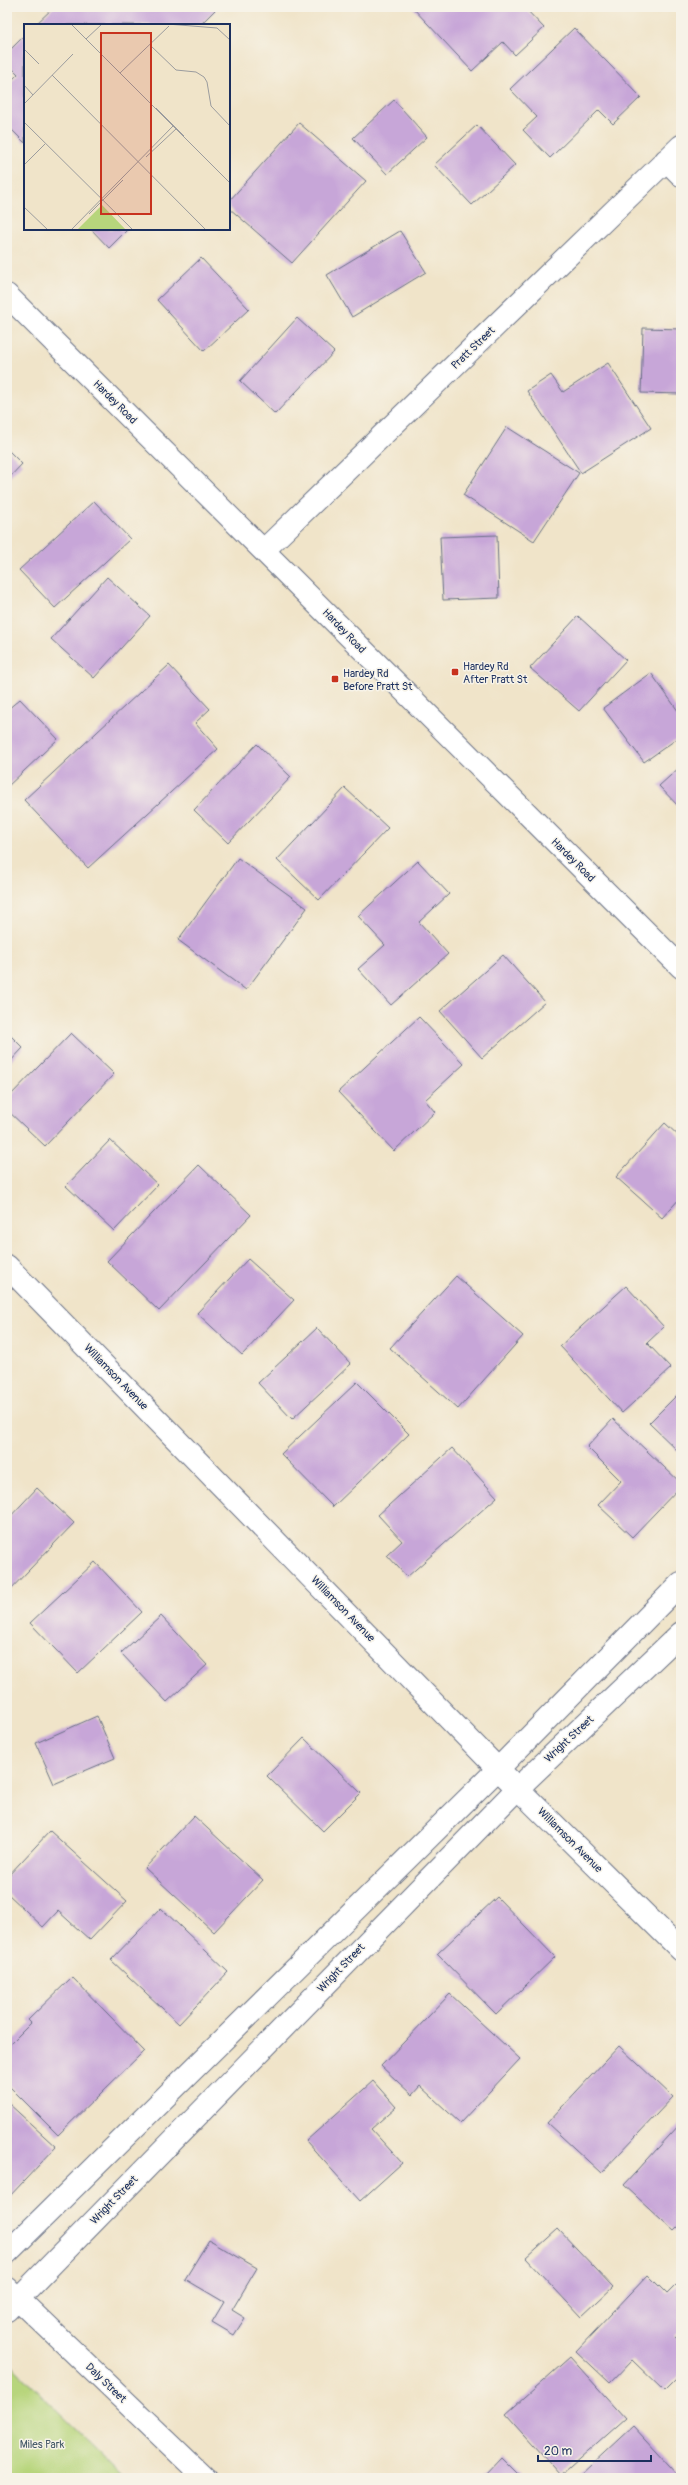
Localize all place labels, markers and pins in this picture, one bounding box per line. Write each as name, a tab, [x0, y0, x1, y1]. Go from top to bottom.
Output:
place label: Hardey Rd After Pratt St	[463, 660, 528, 686]
place label: Hardey Rd Before Pratt St	[343, 667, 413, 693]
marker: Hardey Rd After Pratt St	[450, 667, 460, 677]
marker: Hardey Rd Before Pratt St	[330, 674, 340, 684]

